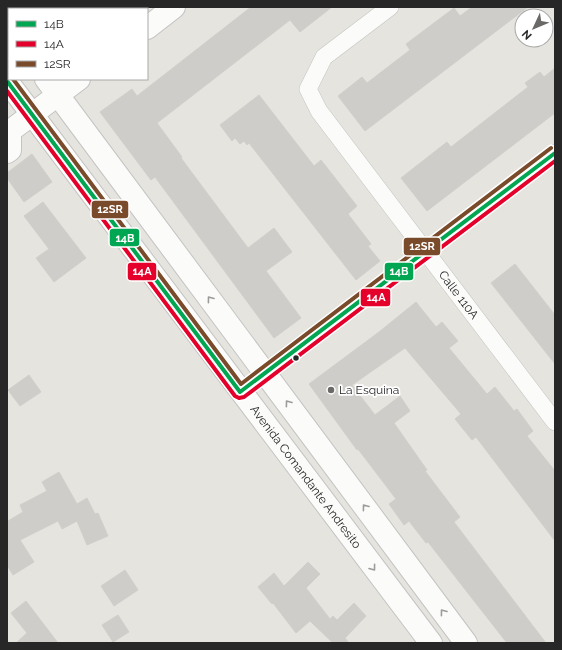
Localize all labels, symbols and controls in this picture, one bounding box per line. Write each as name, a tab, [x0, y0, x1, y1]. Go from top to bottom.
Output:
legend	[8, 8, 148, 80]
north arrow	[514, 8, 554, 48]
text: 14B	[44, 17, 64, 31]
text: N	[520, 27, 535, 42]
text: 14A	[44, 37, 64, 51]
text: 12SR	[44, 57, 71, 71]
line badge: 12SR	[91, 200, 129, 219]
text: 12SR	[97, 203, 124, 216]
line badge: 14B	[109, 228, 140, 247]
text: 14B	[115, 232, 135, 245]
line badge: 12SR	[403, 237, 441, 256]
text: 12SR	[409, 240, 436, 253]
line badge: 14A	[127, 262, 157, 281]
line badge: 14B	[384, 262, 414, 281]
text: 14A	[132, 265, 152, 278]
text: 14B	[389, 265, 409, 278]
street label: Calle 110A	[436, 268, 481, 322]
line badge: 14A	[360, 288, 391, 307]
text: 14A	[366, 291, 386, 304]
one-way arrow	[208, 296, 215, 303]
unlabelled marker	[291, 353, 301, 363]
place label: La Esquina	[339, 383, 399, 397]
marker: La Esquina	[326, 385, 336, 395]
one-way arrow	[285, 400, 292, 407]
street label: Avenida Comandante Andresito	[247, 403, 364, 551]
one-way arrow	[363, 505, 370, 512]
one-way arrow	[369, 564, 376, 571]
one-way arrow	[440, 609, 447, 616]

